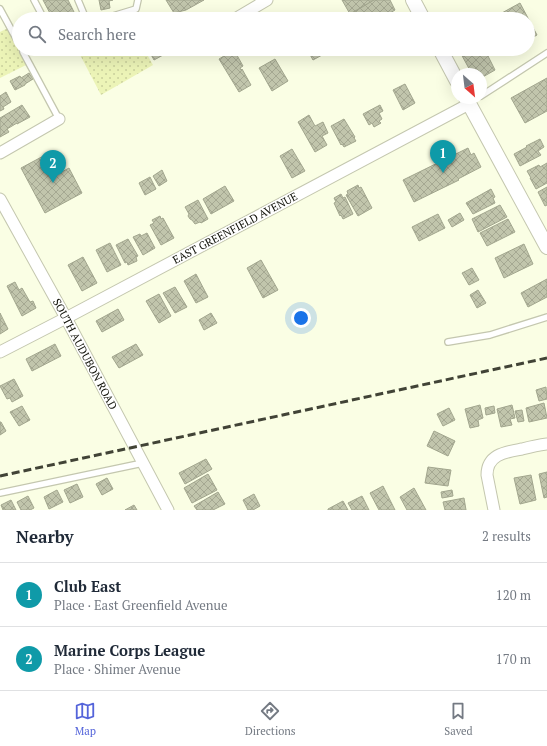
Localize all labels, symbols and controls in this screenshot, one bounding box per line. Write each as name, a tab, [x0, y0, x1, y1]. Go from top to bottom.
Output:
search box	[12, 12, 535, 56]
icon: search	[26, 23, 48, 45]
text: Search here	[58, 24, 136, 44]
north arrow	[451, 68, 487, 104]
pin: 1	[430, 140, 456, 173]
pin: 2	[40, 150, 66, 183]
street label: EAST GREENFIELD AVENUE	[170, 189, 300, 267]
street label: SOUTH AUDUBON ROAD	[50, 296, 120, 412]
your location	[291, 308, 311, 328]
text: Nearby	[16, 525, 74, 548]
text: 2 results	[482, 527, 531, 545]
text: Club East	[54, 576, 121, 596]
text: 1	[25, 586, 33, 604]
text: 120 m	[496, 586, 531, 604]
text: Place · East Greenfield Avenue	[54, 596, 227, 614]
text: Marine Corps League	[54, 640, 205, 660]
text: 2	[25, 650, 33, 668]
text: 170 m	[496, 650, 531, 668]
text: Place · Shimer Avenue	[54, 660, 181, 678]
tab: Map	[74, 700, 96, 738]
tab: Directions	[245, 700, 296, 738]
tab: Saved	[444, 700, 473, 738]

